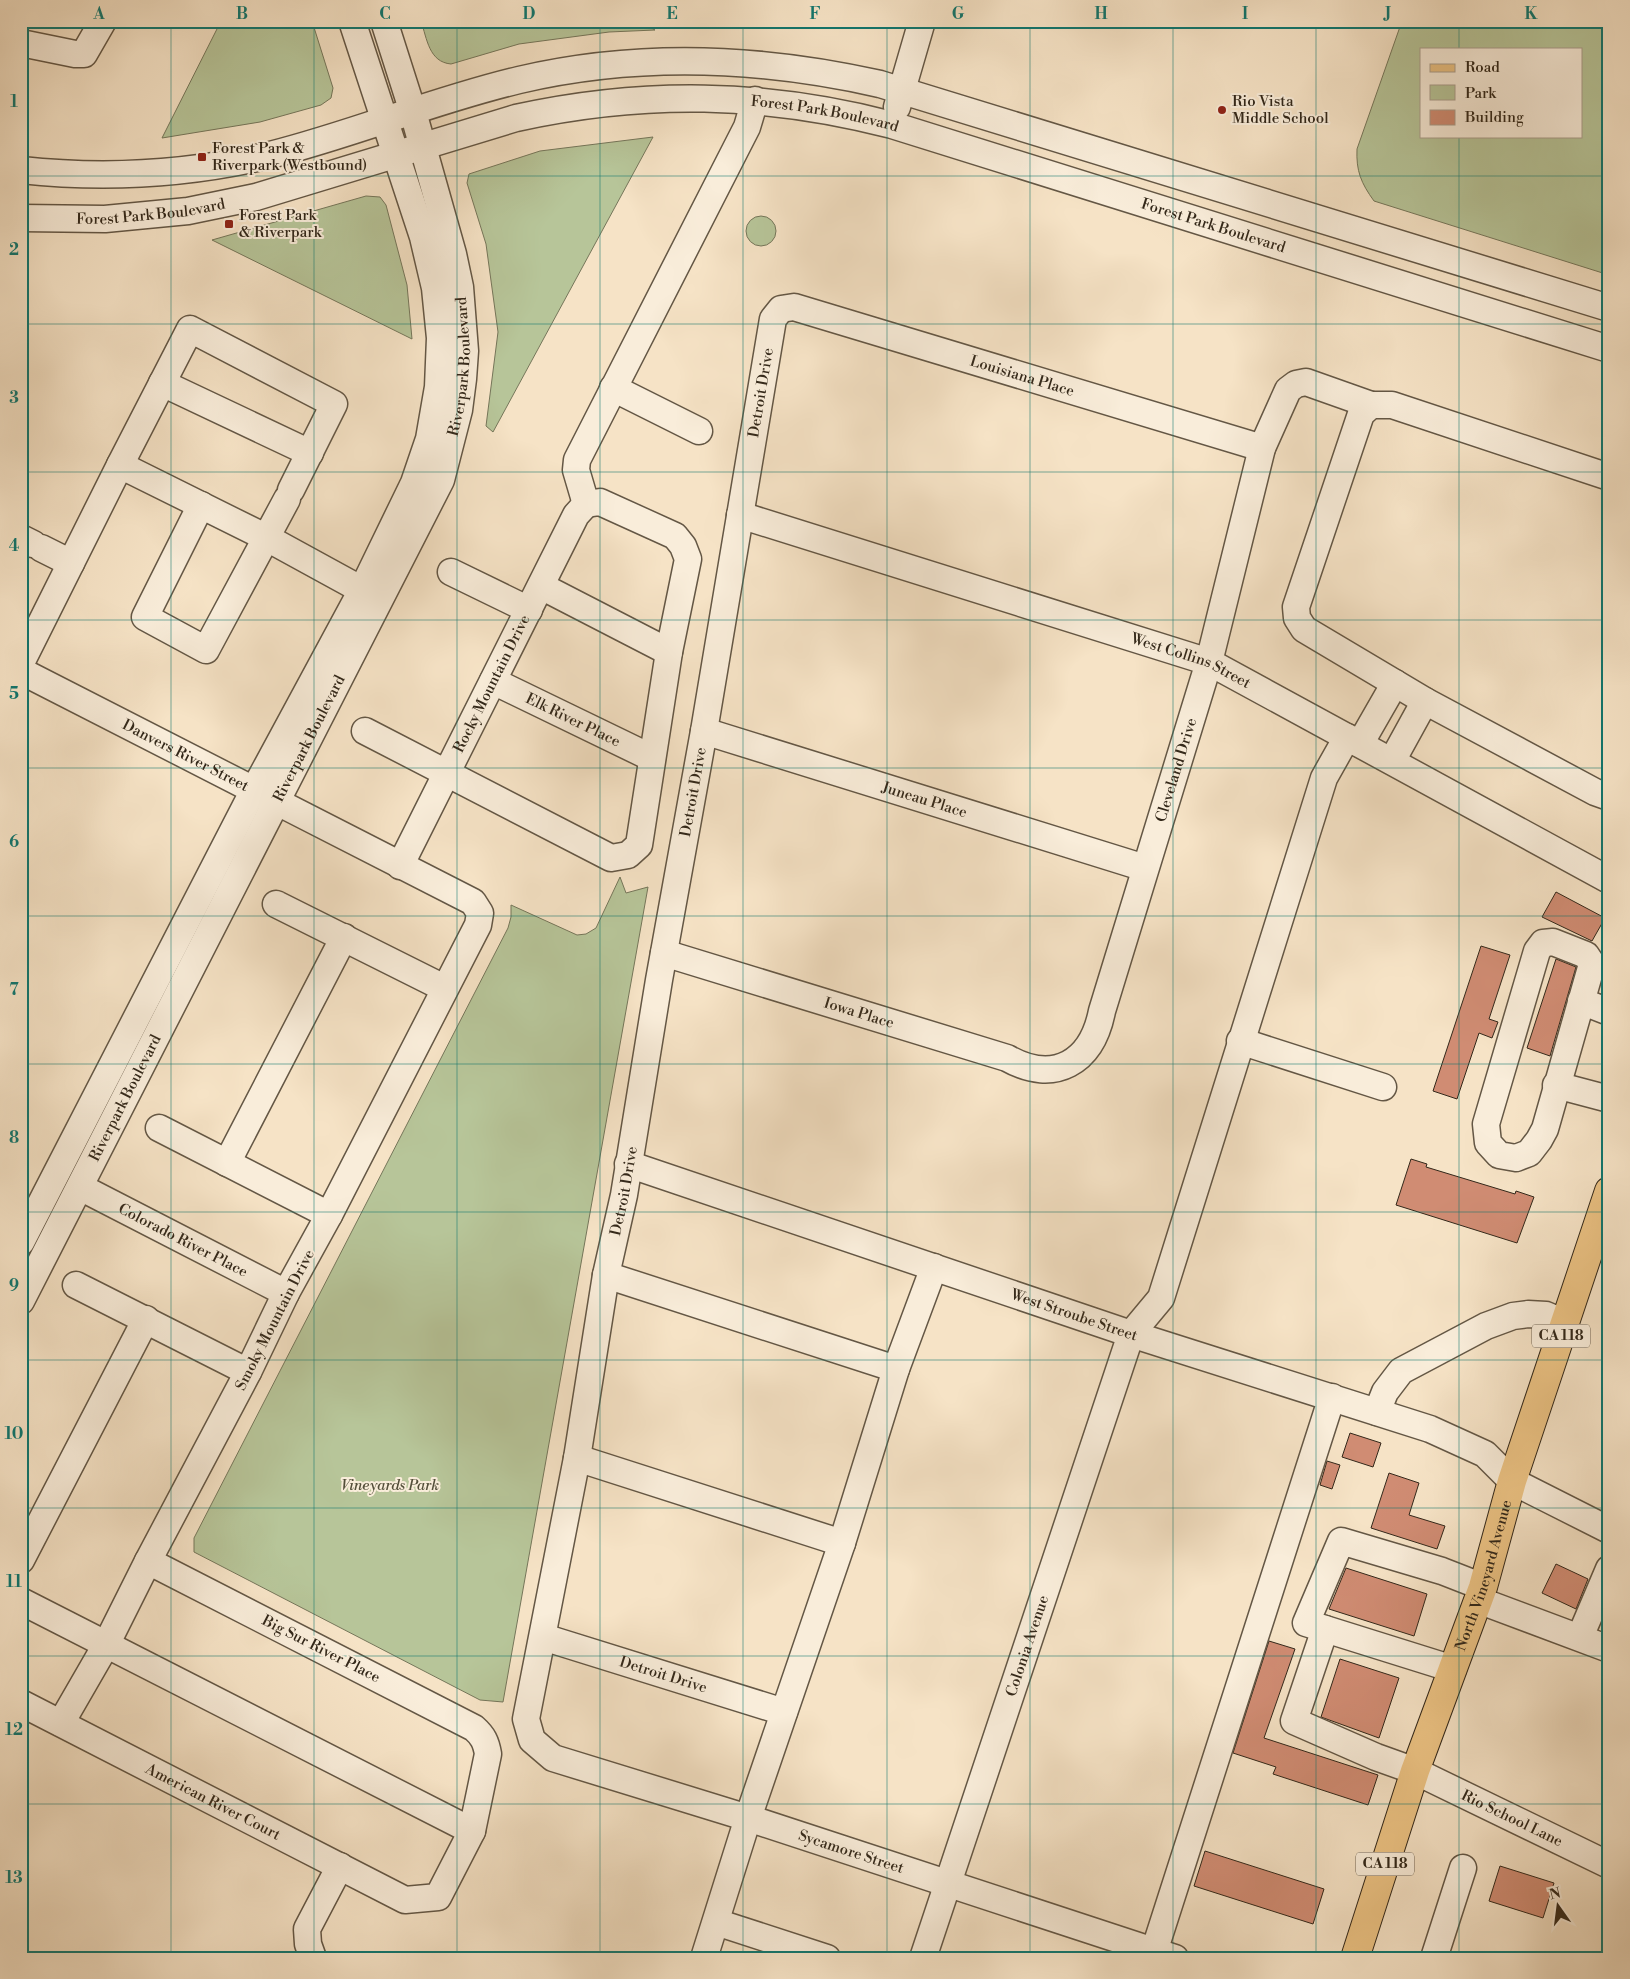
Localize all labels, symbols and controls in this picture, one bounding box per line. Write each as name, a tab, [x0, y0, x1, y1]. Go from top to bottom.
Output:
text: A	[92, 4, 105, 24]
text: B	[236, 4, 248, 24]
text: C	[379, 4, 391, 24]
text: D	[523, 4, 536, 24]
text: E	[666, 4, 678, 24]
text: F	[809, 4, 821, 24]
text: G	[952, 4, 965, 24]
text: H	[1094, 4, 1108, 24]
text: I	[1242, 4, 1248, 24]
text: J	[1383, 4, 1391, 24]
text: K	[1525, 4, 1539, 24]
legend	[1420, 48, 1582, 138]
text: Road	[1465, 58, 1500, 77]
text: Park	[1465, 84, 1497, 103]
street label: Forest Park Boulevard	[750, 91, 902, 136]
text: 1	[10, 92, 18, 112]
place label: Rio Vista Middle School	[1232, 92, 1329, 128]
marker: Rio Vista Middle School	[1216, 104, 1228, 116]
text: Building	[1464, 108, 1524, 127]
place label: Forest Park & Riverpark (Westbound)	[212, 139, 367, 175]
marker: Forest Park & Riverpark (Westbound)	[196, 151, 208, 163]
street label: Forest Park Boulevard	[76, 194, 227, 229]
street label: Forest Park Boulevard	[1139, 194, 1288, 257]
place label: Forest Park & Riverpark	[239, 206, 323, 242]
marker: Forest Park & Riverpark	[223, 218, 235, 230]
text: 2	[9, 240, 19, 260]
street label: Riverpark Boulevard	[443, 296, 475, 438]
street label: Detroit Drive	[744, 346, 778, 439]
street label: Louisiana Place	[968, 351, 1077, 400]
text: 3	[9, 388, 19, 408]
text: 4	[9, 536, 20, 556]
street label: Rocky Mountain Drive	[449, 611, 534, 756]
street label: West Collins Street	[1128, 628, 1255, 693]
street label: Riverpark Boulevard	[268, 671, 349, 805]
text: 5	[9, 684, 19, 704]
street label: Elk River Place	[523, 689, 624, 751]
street label: Danvers River Street	[119, 715, 253, 796]
street label: Cleveland Drive	[1151, 716, 1201, 824]
street label: Detroit Drive	[676, 746, 710, 838]
street label: Juneau Place	[879, 777, 970, 822]
text: 6	[9, 832, 19, 852]
text: 7	[9, 980, 19, 1000]
street label: Iowa Place	[822, 993, 896, 1032]
street label: Riverpark Boulevard	[85, 1031, 165, 1165]
text: 8	[9, 1128, 19, 1148]
street label: Detroit Drive	[606, 1145, 641, 1238]
street label: Colorado River Place	[115, 1199, 251, 1281]
street label: Smoky Mountain Drive	[231, 1246, 319, 1394]
text: 9	[9, 1276, 19, 1296]
street label: West Stroube Street	[1007, 1284, 1141, 1345]
road number: CA 118	[1532, 1324, 1590, 1348]
text: 10	[5, 1424, 23, 1444]
park label: Vineyards Park	[341, 1476, 439, 1495]
street label: North Vineyard Avenue	[1451, 1498, 1516, 1653]
text: 11	[6, 1572, 22, 1592]
street label: Colonia Avenue	[1001, 1593, 1053, 1699]
street label: Big Sur River Place	[258, 1611, 383, 1687]
street label: Detroit Drive	[617, 1652, 709, 1697]
text: 12	[5, 1720, 23, 1740]
street label: American River Court	[142, 1759, 285, 1844]
street label: Rio School Lane	[1458, 1785, 1566, 1851]
street label: Sycamore Street	[796, 1826, 907, 1878]
road number: CA 118	[1356, 1852, 1414, 1876]
text: 13	[5, 1868, 23, 1888]
north arrow	[1532, 1882, 1582, 1932]
text: N	[1548, 1884, 1563, 1904]

